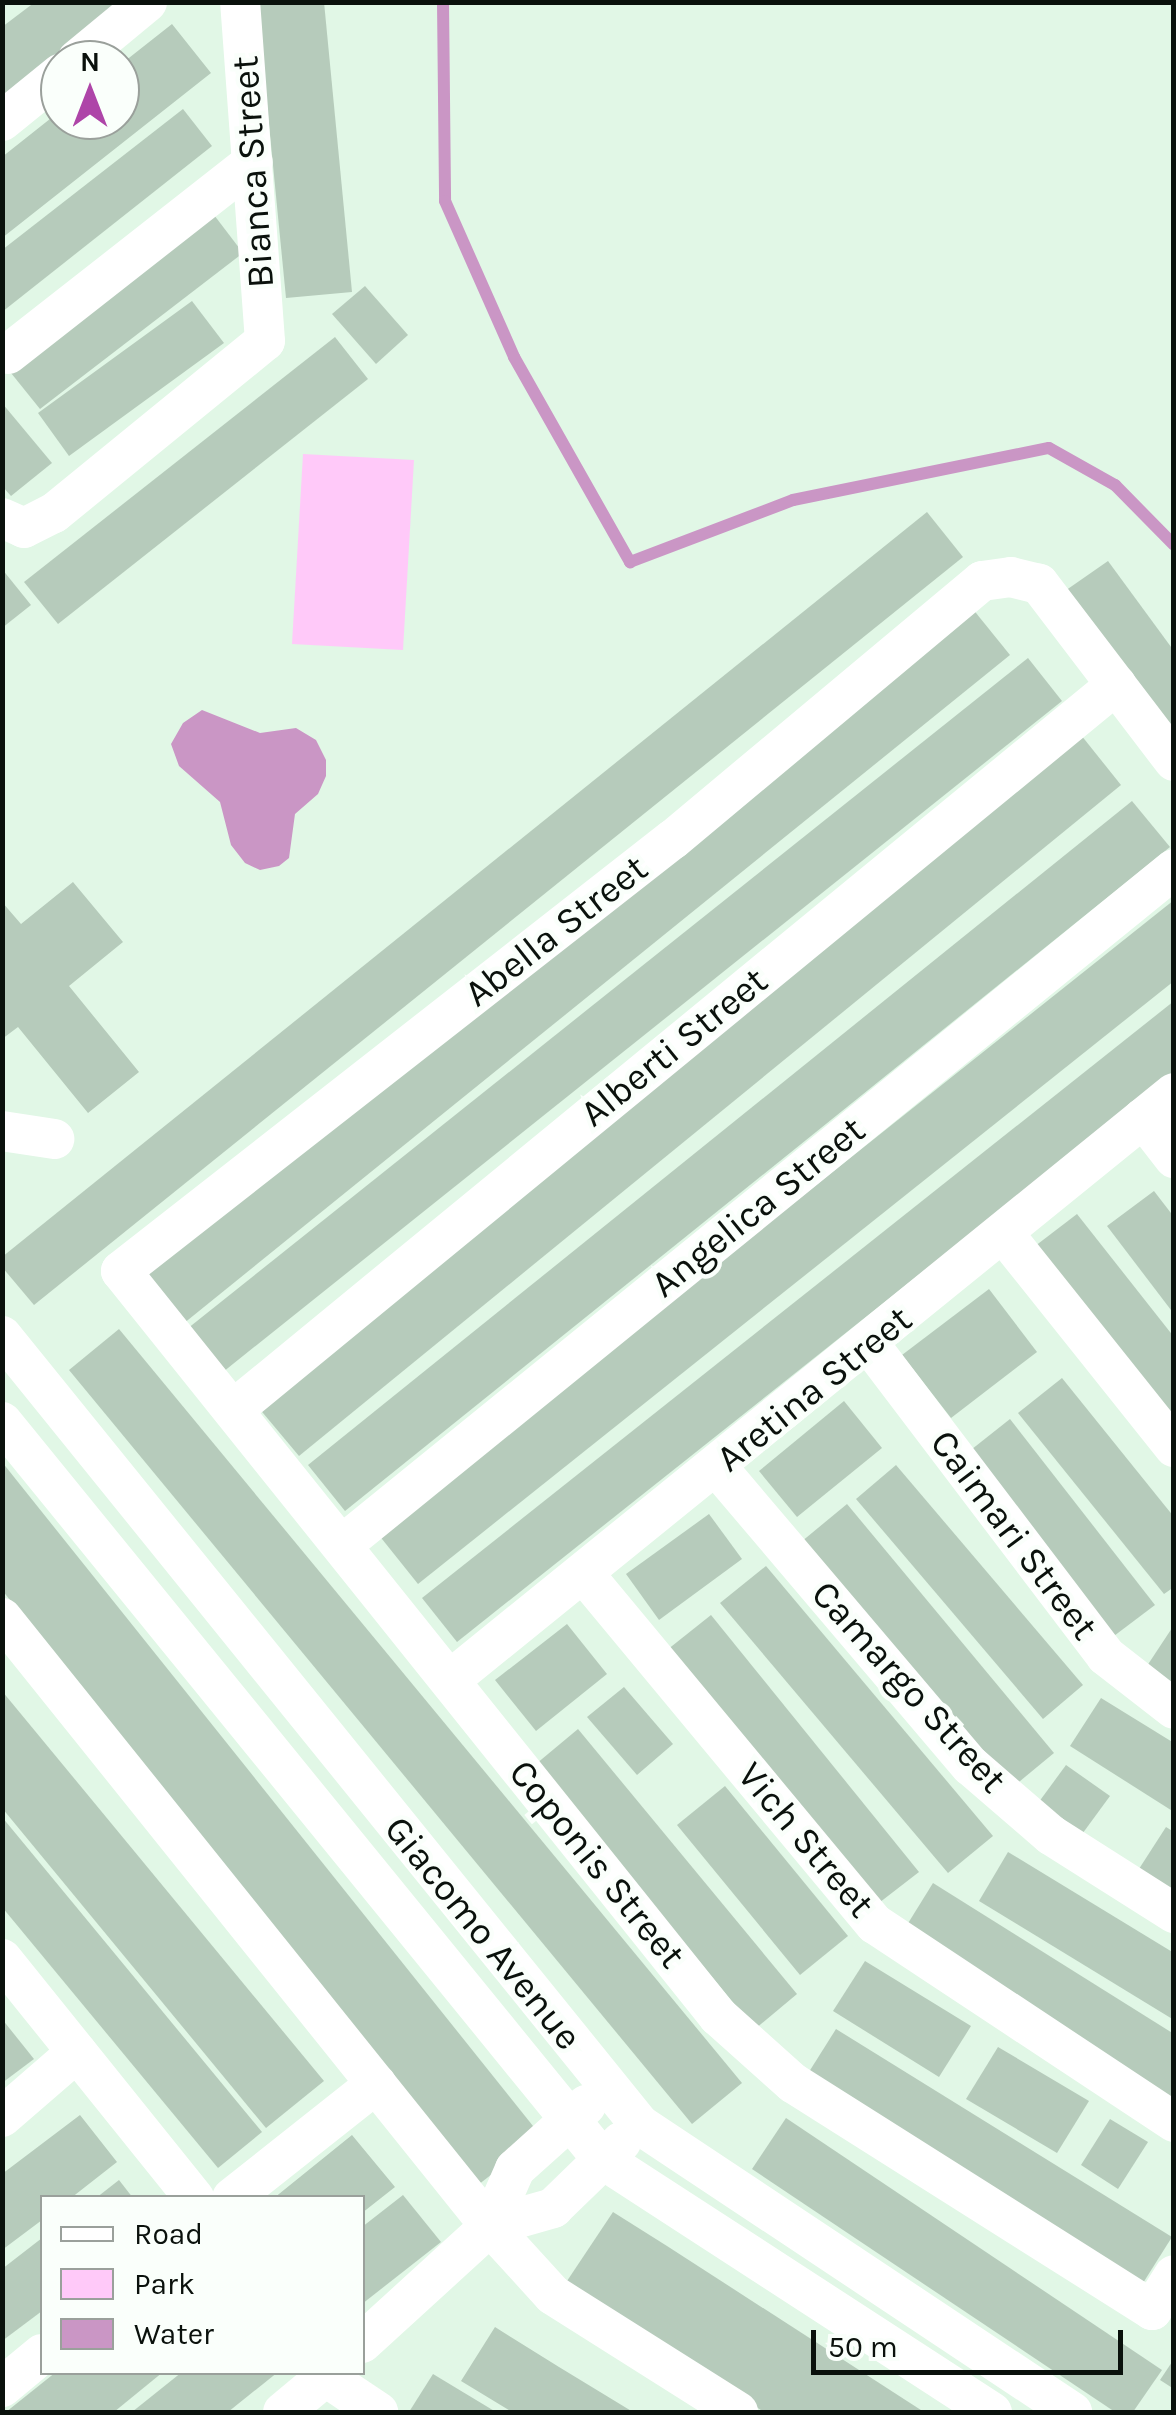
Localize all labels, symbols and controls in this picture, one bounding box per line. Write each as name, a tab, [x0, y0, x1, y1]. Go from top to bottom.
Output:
north arrow	[40, 40, 140, 140]
text: N	[80, 45, 100, 78]
street label: Bianca Street	[222, 54, 284, 290]
street label: Abella Street	[456, 845, 656, 1017]
street label: Alberti Street	[571, 958, 777, 1136]
street label: Angelica Street	[642, 1107, 874, 1307]
street label: Aretina Street	[707, 1296, 921, 1482]
street label: Caimari Street	[920, 1421, 1108, 1649]
street label: Camargo Street	[802, 1572, 1016, 1802]
street label: Coponis Street	[499, 1751, 695, 1977]
street label: Vich Street	[728, 1753, 884, 1927]
street label: Giacomo Avenue	[375, 1807, 591, 2059]
legend	[40, 2195, 365, 2375]
text: Road	[134, 2216, 203, 2252]
text: Park	[134, 2266, 195, 2302]
scale bar	[816, 2310, 1128, 2372]
text: Water	[134, 2316, 214, 2352]
text: 50 m	[828, 2329, 898, 2365]

